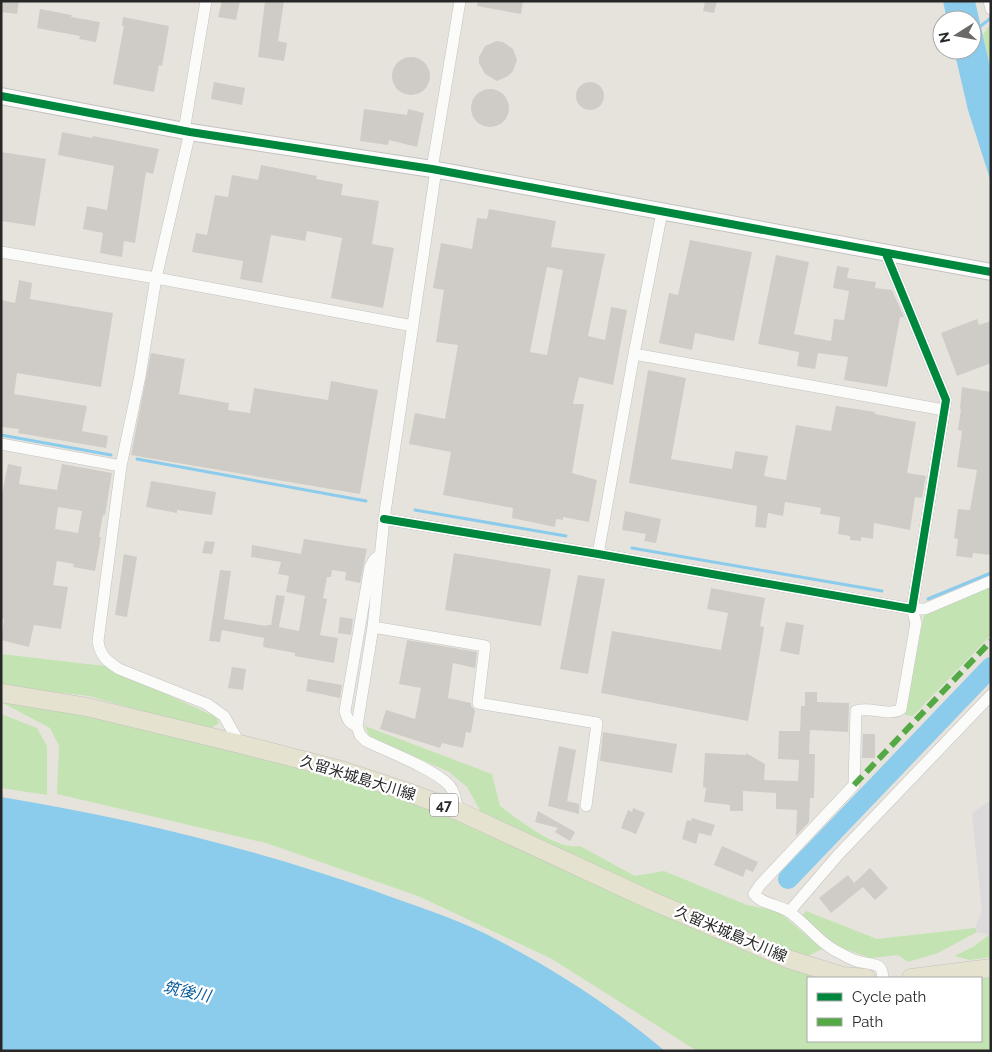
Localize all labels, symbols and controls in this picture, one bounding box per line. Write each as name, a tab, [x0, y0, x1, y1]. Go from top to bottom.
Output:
north arrow	[932, 10, 982, 60]
text: N	[935, 31, 953, 44]
street label: 久留米城島大川線	[298, 752, 418, 804]
road number: 47	[430, 794, 458, 816]
street label: 久留米城島大川線	[672, 902, 790, 966]
water label: 筑後川	[161, 977, 214, 1006]
legend	[807, 977, 982, 1042]
text: Cycle path	[852, 988, 926, 1006]
text: Path	[852, 1013, 883, 1031]

